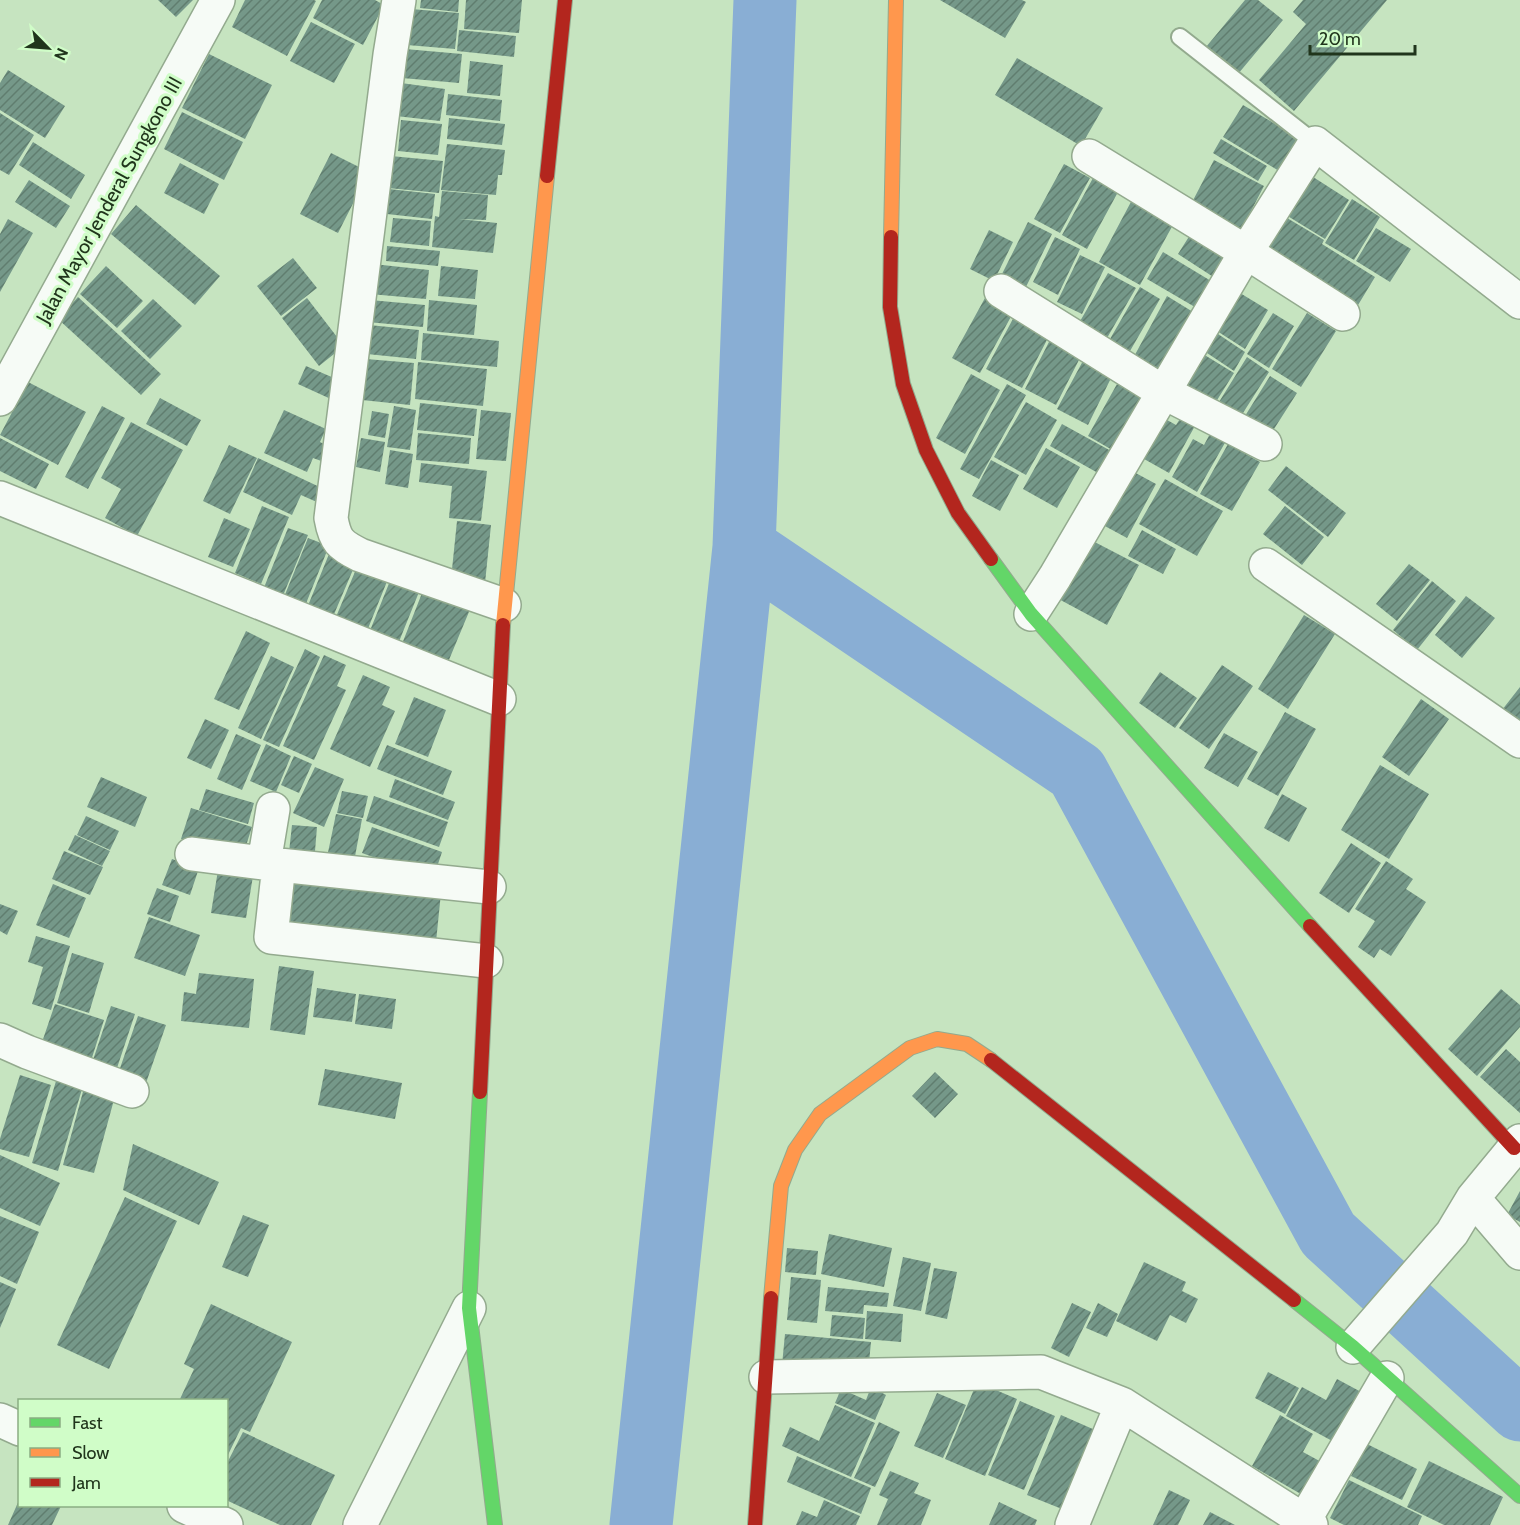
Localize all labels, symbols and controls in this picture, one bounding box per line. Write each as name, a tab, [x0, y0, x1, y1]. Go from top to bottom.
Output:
north arrow	[18, 18, 78, 78]
scale bar	[1310, 18, 1415, 56]
text: 20 m	[1319, 28, 1361, 50]
text: N	[50, 45, 72, 63]
street label: Jalan Mayor Jenderal Sungkono III	[30, 72, 187, 329]
legend	[18, 1399, 228, 1507]
text: Fast	[72, 1412, 103, 1434]
text: Slow	[72, 1442, 109, 1464]
text: Jam	[71, 1472, 101, 1494]

